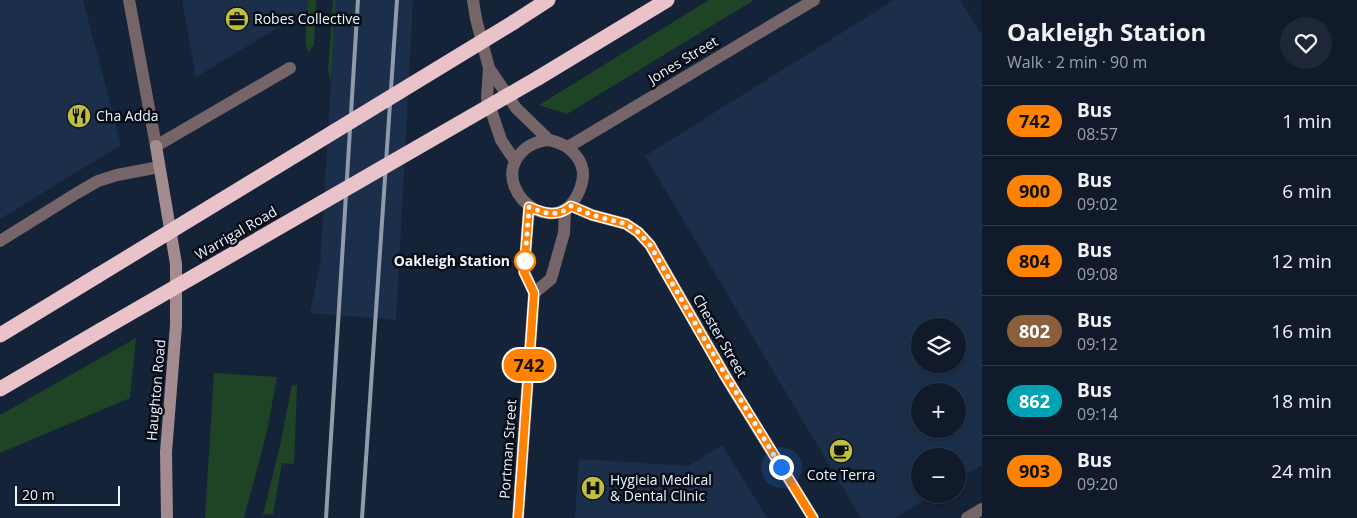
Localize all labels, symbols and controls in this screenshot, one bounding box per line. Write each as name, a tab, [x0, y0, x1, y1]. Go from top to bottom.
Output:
office icon: Robes Collective	[224, 6, 250, 32]
place label: Robes Collective	[254, 9, 360, 28]
text: Oakleigh Station	[1007, 15, 1206, 48]
button: heart	[1280, 17, 1332, 69]
street label: Jones Street	[643, 31, 721, 89]
text: Walk · 2 min · 90 m	[1007, 51, 1147, 73]
text: Bus	[1077, 97, 1112, 123]
restaurant icon: Cha Adda	[66, 103, 92, 129]
place label: Cha Adda	[96, 106, 159, 125]
text: 1 min	[1282, 108, 1332, 134]
text: 742	[1019, 109, 1050, 133]
text: 08:57	[1077, 123, 1118, 145]
text: Bus	[1077, 167, 1112, 193]
text: 6 min	[1282, 178, 1332, 204]
text: 900	[1019, 179, 1050, 203]
text: 09:02	[1077, 193, 1118, 215]
street label: Warrigal Road	[191, 201, 280, 264]
text: Bus	[1077, 237, 1112, 263]
text: 12 min	[1271, 248, 1332, 274]
text: 804	[1019, 249, 1050, 273]
marker: Oakleigh Station	[514, 250, 536, 272]
place label: Oakleigh Station	[394, 251, 510, 270]
text: 09:08	[1077, 263, 1118, 285]
street label: Chester Street	[689, 291, 752, 381]
text: Bus	[1077, 307, 1112, 333]
map controls	[911, 318, 966, 503]
button: layers	[911, 318, 966, 373]
text: 16 min	[1271, 318, 1332, 344]
text: 802	[1019, 319, 1050, 343]
text: 09:12	[1077, 333, 1118, 355]
street label: Haughton Road	[142, 338, 169, 442]
line badge: 742	[500, 349, 558, 381]
text: 742	[514, 353, 544, 377]
text: Bus	[1077, 377, 1112, 403]
button: +	[911, 383, 966, 438]
text: 18 min	[1271, 388, 1332, 414]
text: 862	[1019, 389, 1050, 413]
street label: Portman Street	[495, 399, 520, 499]
text: 09:14	[1077, 403, 1118, 425]
cafe icon: Cote Terra	[828, 438, 854, 464]
text: Bus	[1077, 447, 1112, 473]
button: −	[911, 448, 966, 503]
your location	[769, 455, 794, 480]
text: 24 min	[1271, 458, 1332, 484]
text: 903	[1019, 459, 1050, 483]
place label: Cote Terra	[807, 465, 875, 484]
place label: Hygieia Medical & Dental Clinic	[610, 470, 712, 505]
text: 09:20	[1077, 473, 1118, 495]
hospital icon: Hygieia Medical & Dental Clinic	[580, 475, 606, 501]
scale bar	[15, 483, 120, 506]
text: 20 m	[22, 485, 55, 504]

